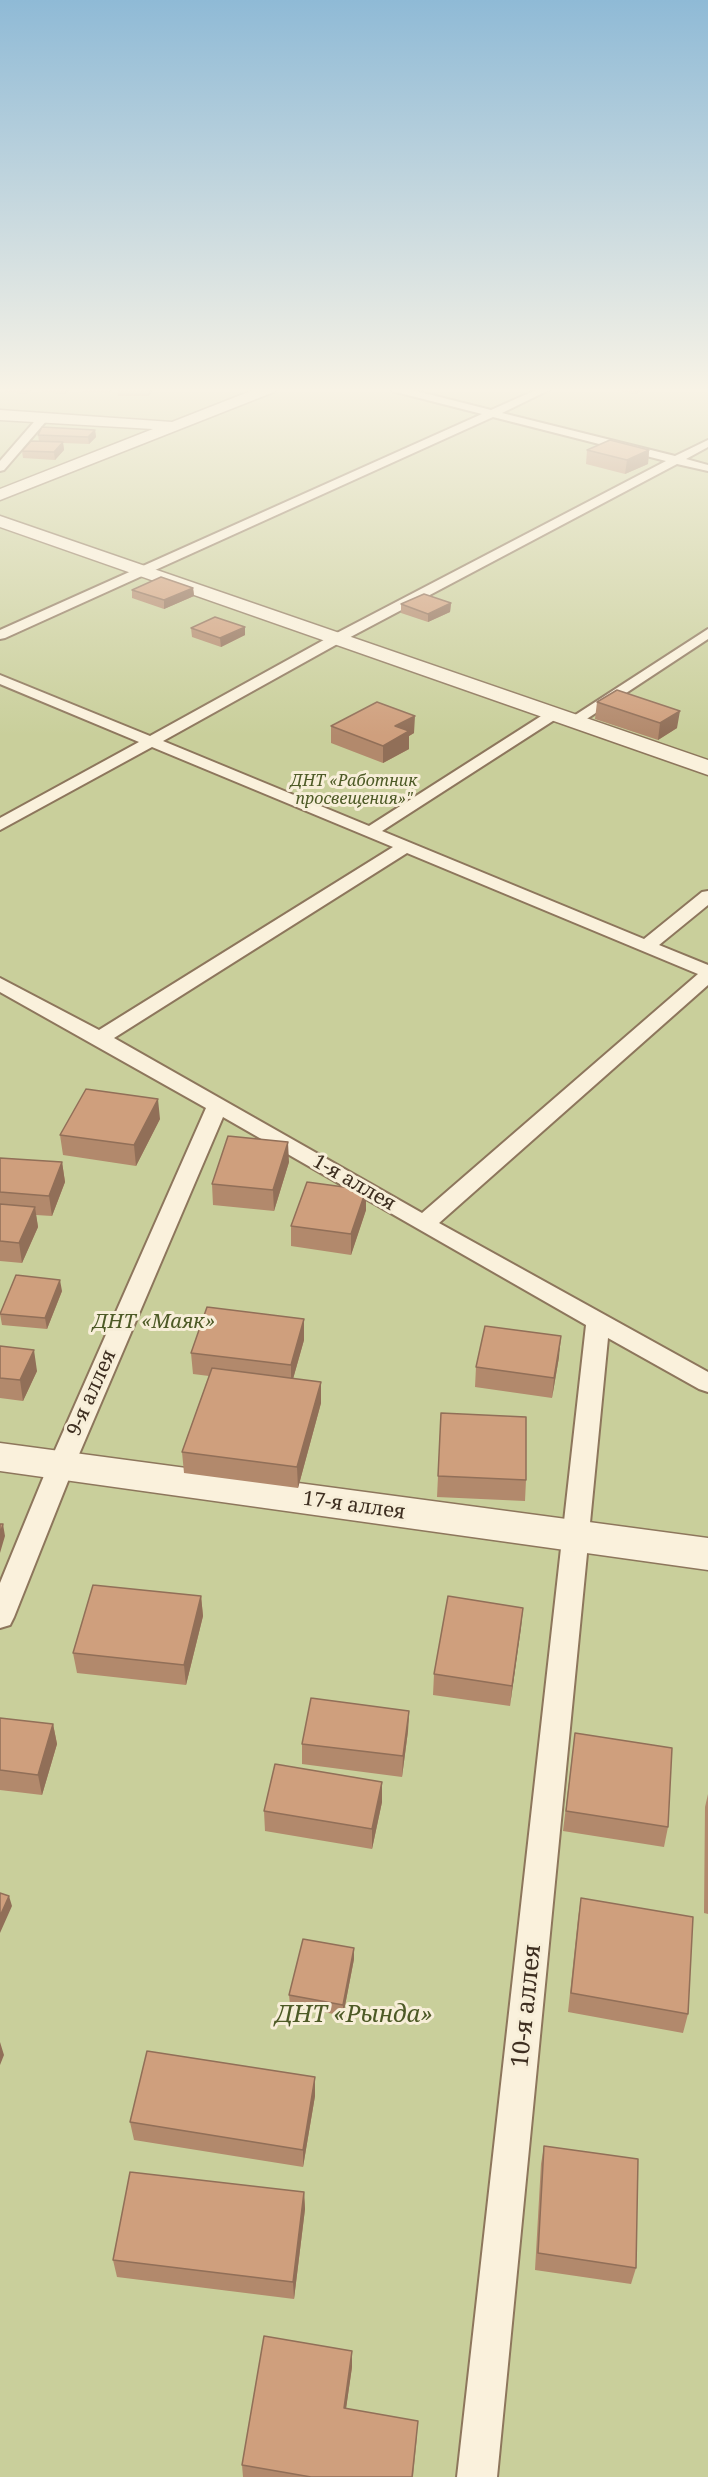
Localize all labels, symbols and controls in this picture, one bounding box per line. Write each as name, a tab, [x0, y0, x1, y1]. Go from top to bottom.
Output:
park label: ДНТ «Работник просвещения»"	[291, 771, 417, 809]
street label: 1-я аллея	[308, 1150, 400, 1216]
park label: ДНТ «Маяк»	[93, 1310, 215, 1334]
street label: 9-я аллея	[62, 1346, 122, 1440]
street label: 17-я аллея	[301, 1487, 407, 1525]
street label: 10-я аллея	[506, 1943, 548, 2069]
park label: ДНТ «Рында»	[275, 2001, 433, 2029]

